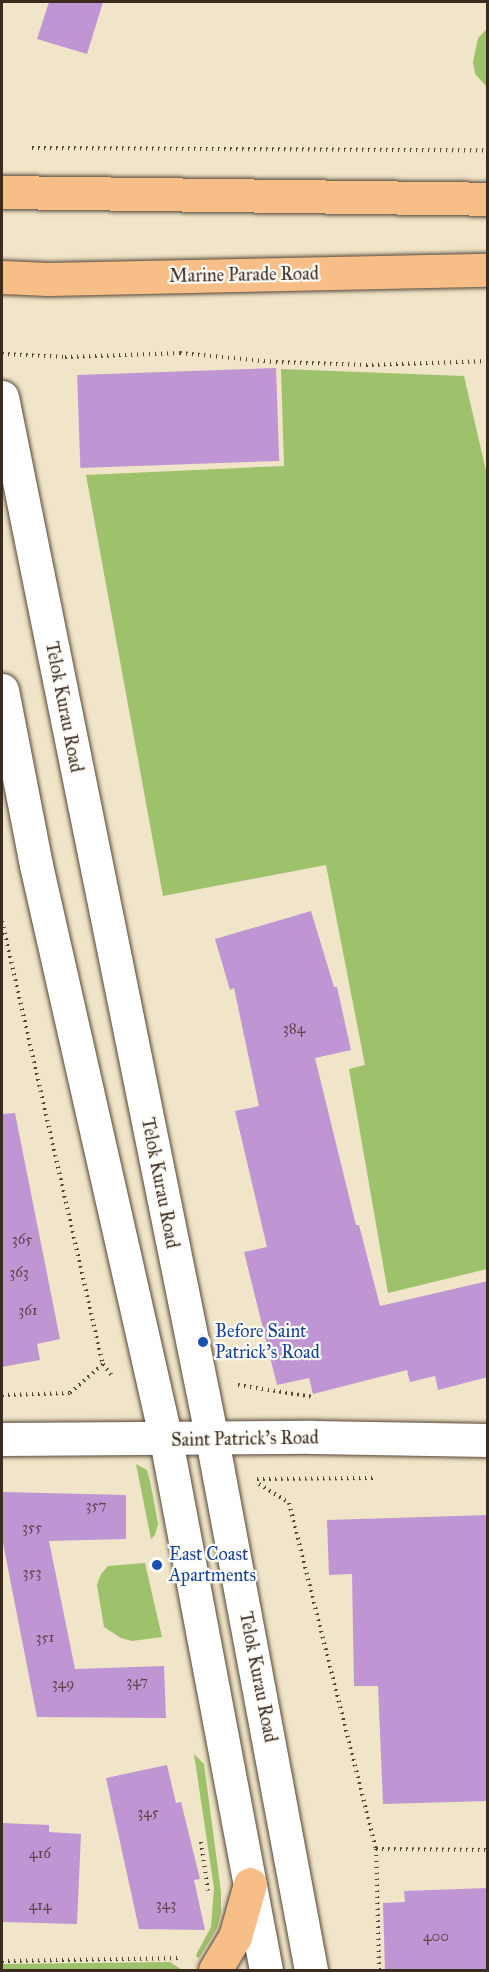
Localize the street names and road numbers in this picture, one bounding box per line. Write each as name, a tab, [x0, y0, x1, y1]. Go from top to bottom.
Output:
street label: Marine Parade Road	[169, 263, 319, 287]
street label: Telok Kurau Road	[41, 640, 87, 774]
street label: Telok Kurau Road	[137, 1116, 183, 1250]
street label: Saint Patrick's Road	[171, 1427, 319, 1451]
street label: Telok Kurau Road	[235, 1610, 281, 1744]

